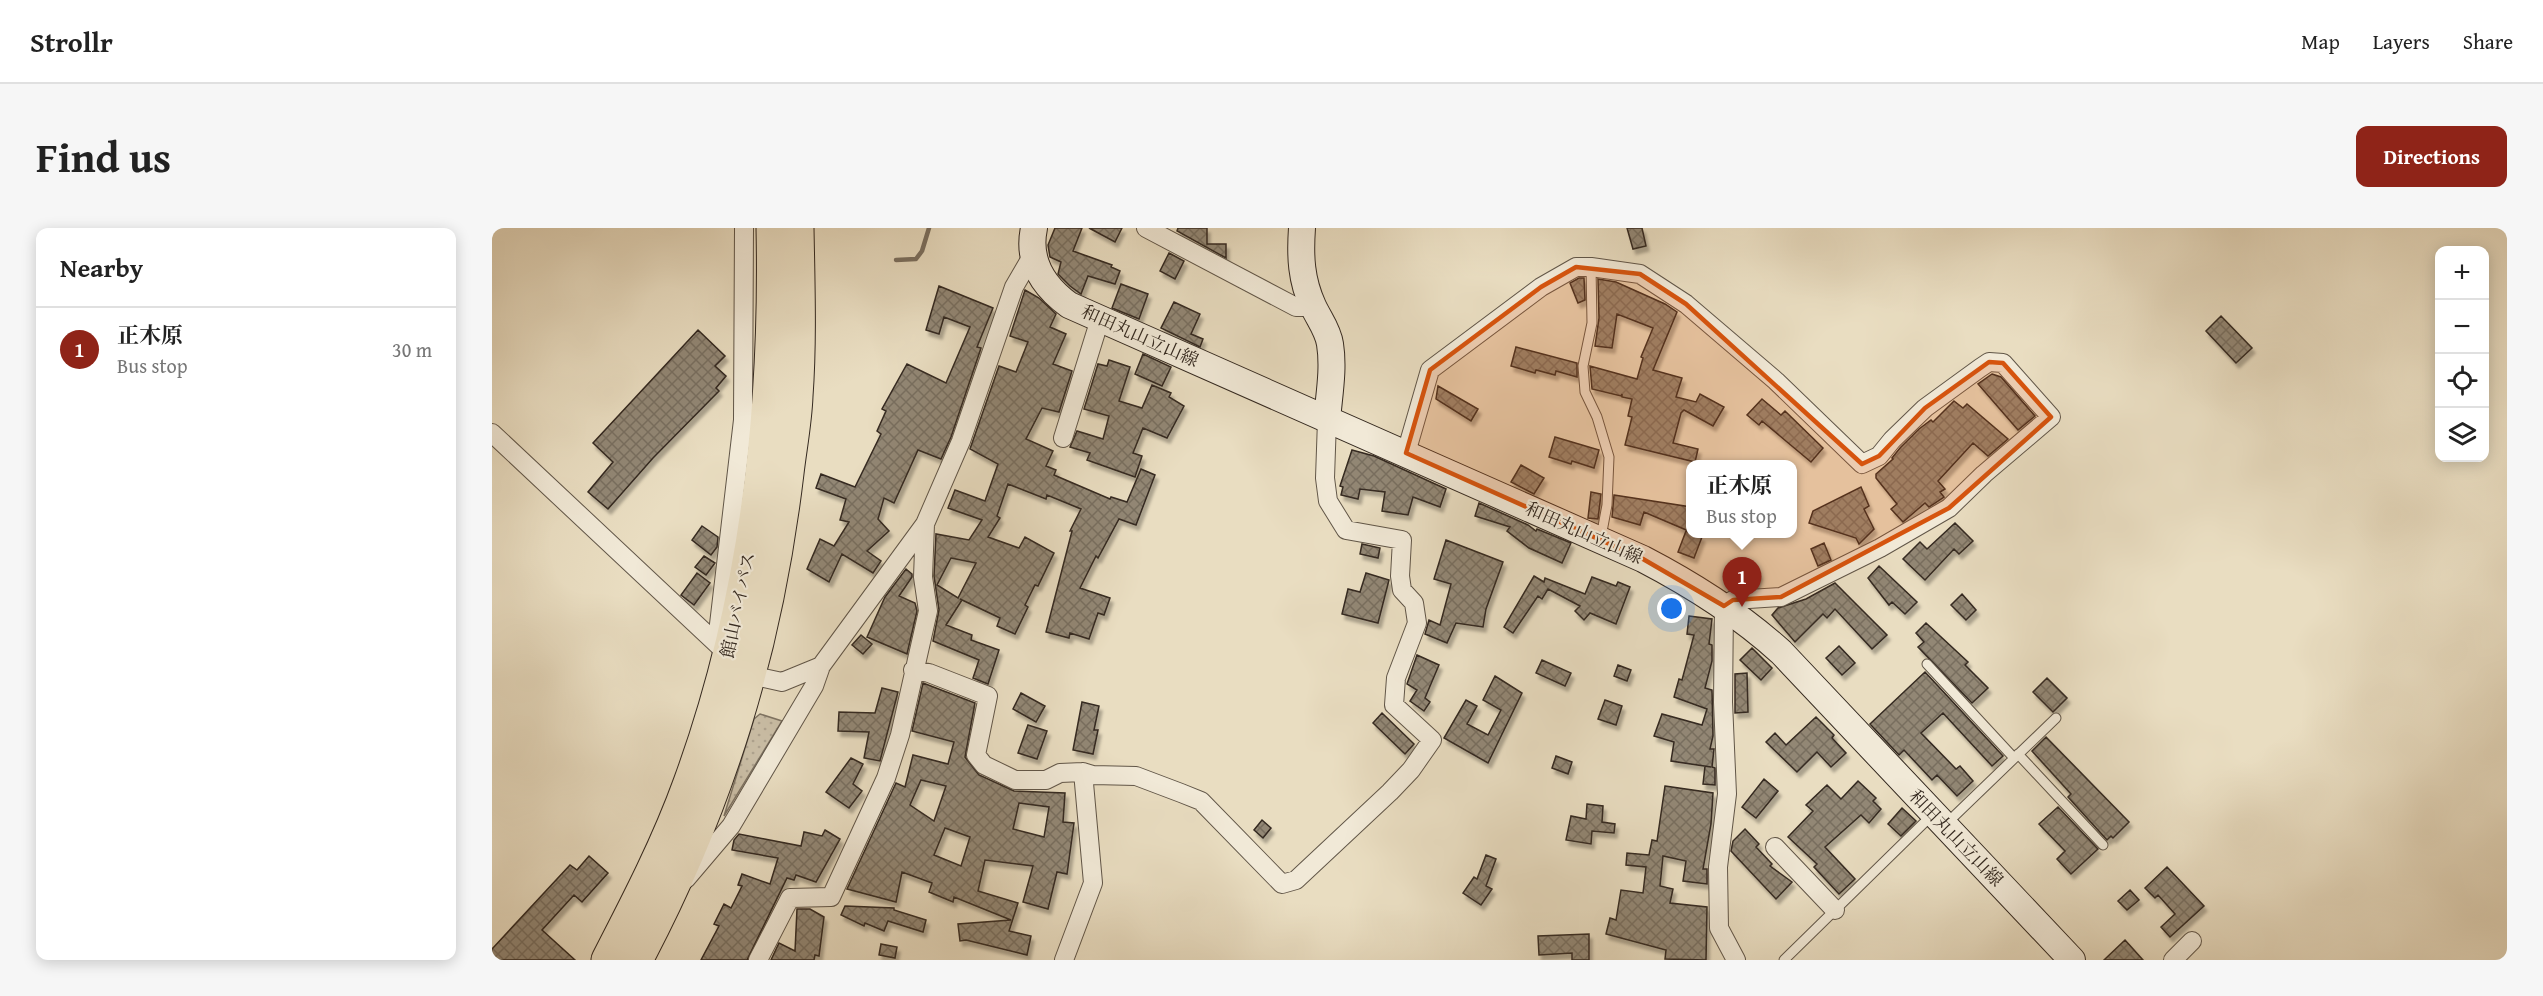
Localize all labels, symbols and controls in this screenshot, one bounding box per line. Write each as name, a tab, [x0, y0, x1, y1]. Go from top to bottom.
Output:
text: Strollr	[30, 21, 113, 62]
text: Map	[2301, 26, 2340, 57]
text: Layers	[2373, 26, 2430, 57]
text: Share	[2463, 26, 2513, 57]
text: Find us	[36, 126, 171, 187]
button: Directions	[2356, 126, 2507, 187]
map controls	[2435, 246, 2489, 462]
button: +	[2435, 246, 2489, 300]
text: Nearby	[60, 248, 143, 287]
street label: 和田丸山立山線	[1077, 298, 1203, 374]
button: −	[2435, 300, 2489, 354]
text: 正木原	[117, 319, 183, 351]
text: 1	[74, 335, 85, 364]
text: 30 m	[392, 335, 432, 364]
text: Bus stop	[117, 351, 188, 380]
button: locate	[2435, 354, 2489, 408]
button: layers	[2435, 408, 2489, 462]
popup	[1686, 460, 1797, 538]
text: 正木原	[1706, 469, 1772, 501]
street label: 和田丸山立山線	[1521, 495, 1647, 571]
text: Bus stop	[1706, 501, 1777, 530]
street label: 館山バイパス	[713, 549, 762, 660]
pin: 1	[1722, 558, 1762, 607]
your location	[1657, 594, 1686, 623]
street label: 和田丸山立山線	[1903, 783, 2010, 892]

